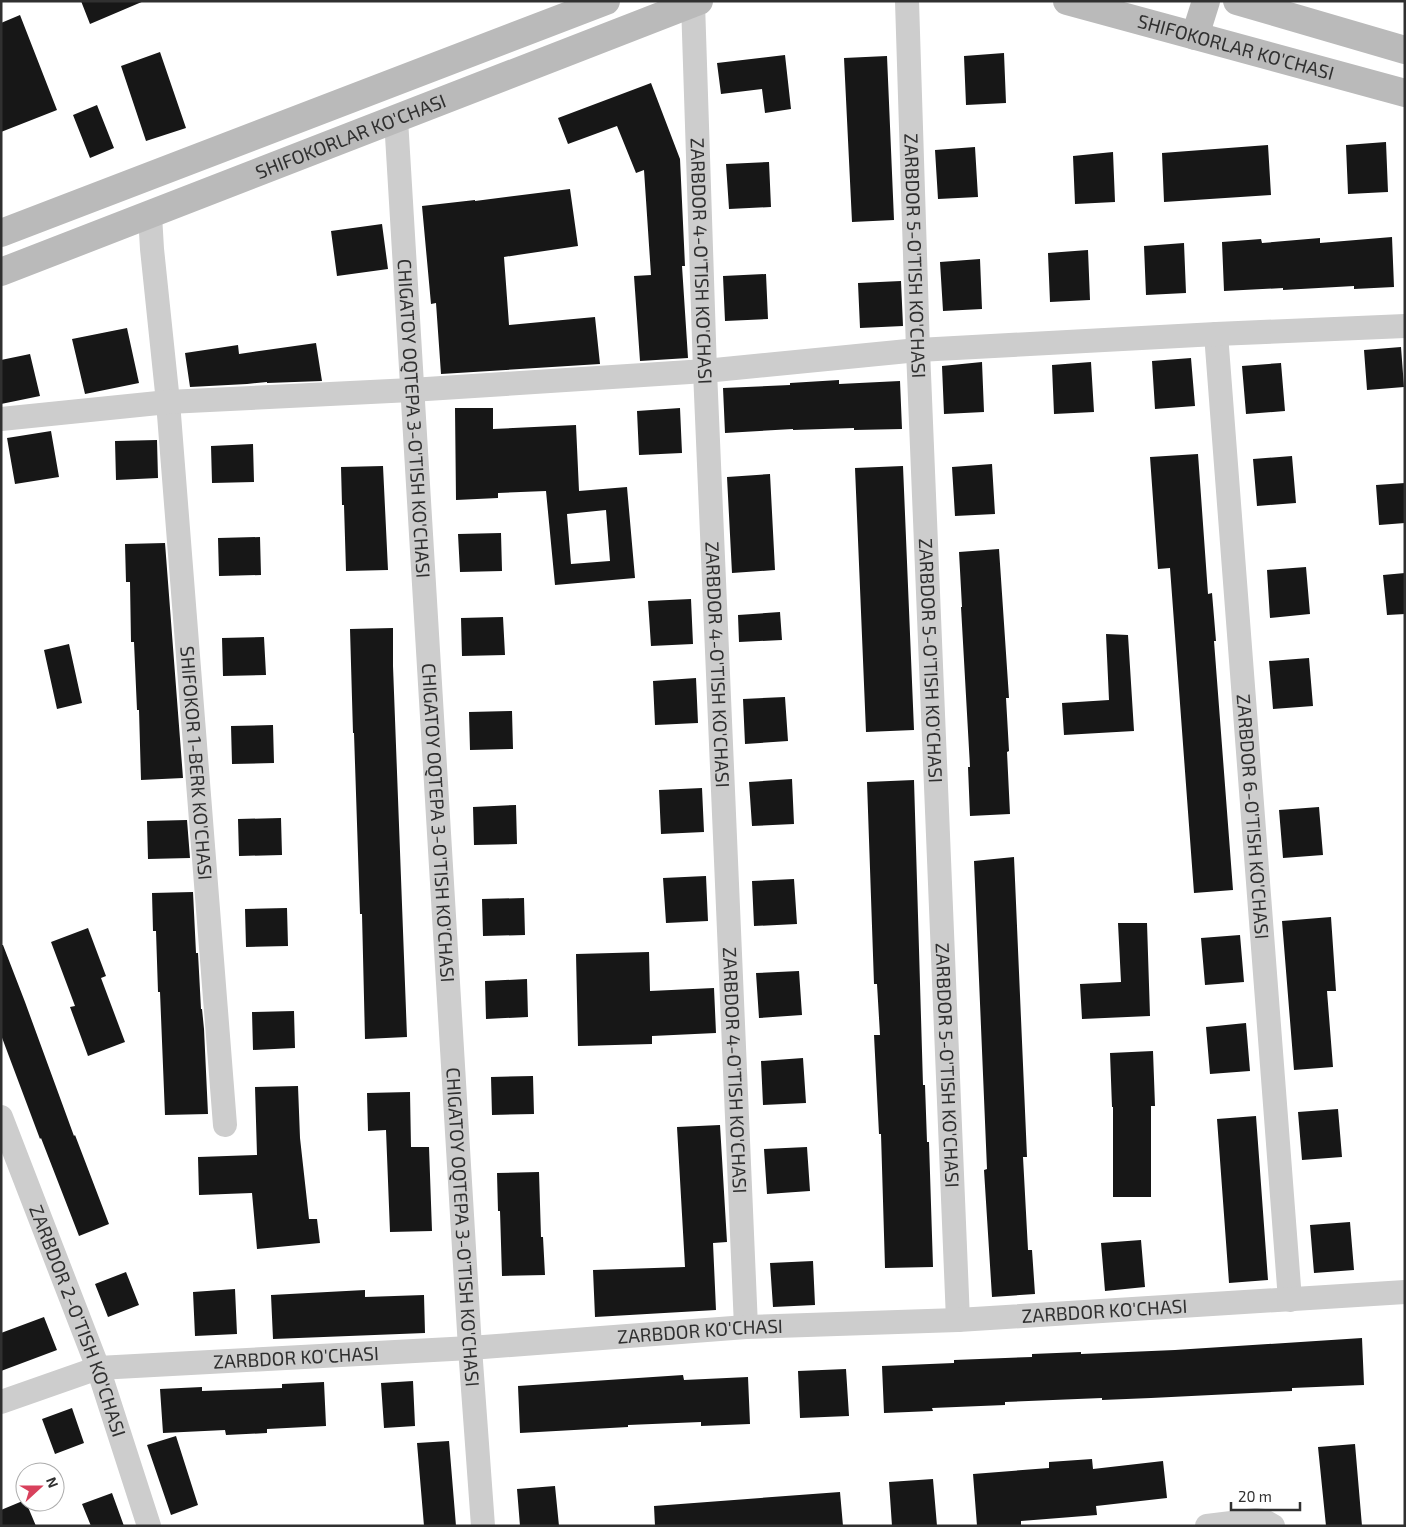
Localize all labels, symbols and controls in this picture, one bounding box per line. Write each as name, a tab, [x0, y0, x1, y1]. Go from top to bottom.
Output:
street label: SHIFOKORLAR KO'CHASI	[1135, 9, 1337, 84]
street label: SHIFOKORLAR KO'CHASI	[252, 88, 449, 183]
street label: ZARBDOR 5-O'TISH KO'CHASI	[900, 133, 931, 379]
street label: ZARBDOR 4-O'TISH KO'CHASI	[686, 137, 718, 385]
street label: CHIGATOY OQTEPA 3-O'TISH KO'CHASI	[393, 258, 436, 579]
street label: ZARBDOR 5-O'TISH KO'CHASI	[915, 538, 948, 783]
street label: ZARBDOR 4-O'TISH KO'CHASI	[701, 541, 735, 788]
street label: SHIFOKOR 1-BERK KO'CHASI	[176, 645, 218, 881]
street label: CHIGATOY OQTEPA 3-O'TISH KO'CHASI	[418, 662, 460, 983]
street label: ZARBDOR 6-O'TISH KO'CHASI	[1233, 693, 1274, 940]
street label: ZARBDOR 5-O'TISH KO'CHASI	[931, 942, 965, 1188]
street label: ZARBDOR 4-O'TISH KO'CHASI	[719, 946, 752, 1194]
street label: CHIGATOY OQTEPA 3-O'TISH KO'CHASI	[442, 1067, 485, 1387]
street label: ZARBDOR 2-O'TISH KO'CHASI	[25, 1202, 131, 1440]
street label: ZARBDOR KO'CHASI	[1021, 1294, 1188, 1327]
street label: ZARBDOR KO'CHASI	[616, 1314, 783, 1348]
street label: ZARBDOR KO'CHASI	[212, 1341, 379, 1373]
north arrow	[15, 1462, 65, 1512]
text: N	[43, 1474, 62, 1490]
scale bar	[1231, 1480, 1300, 1512]
text: 20 m	[1238, 1487, 1272, 1505]

